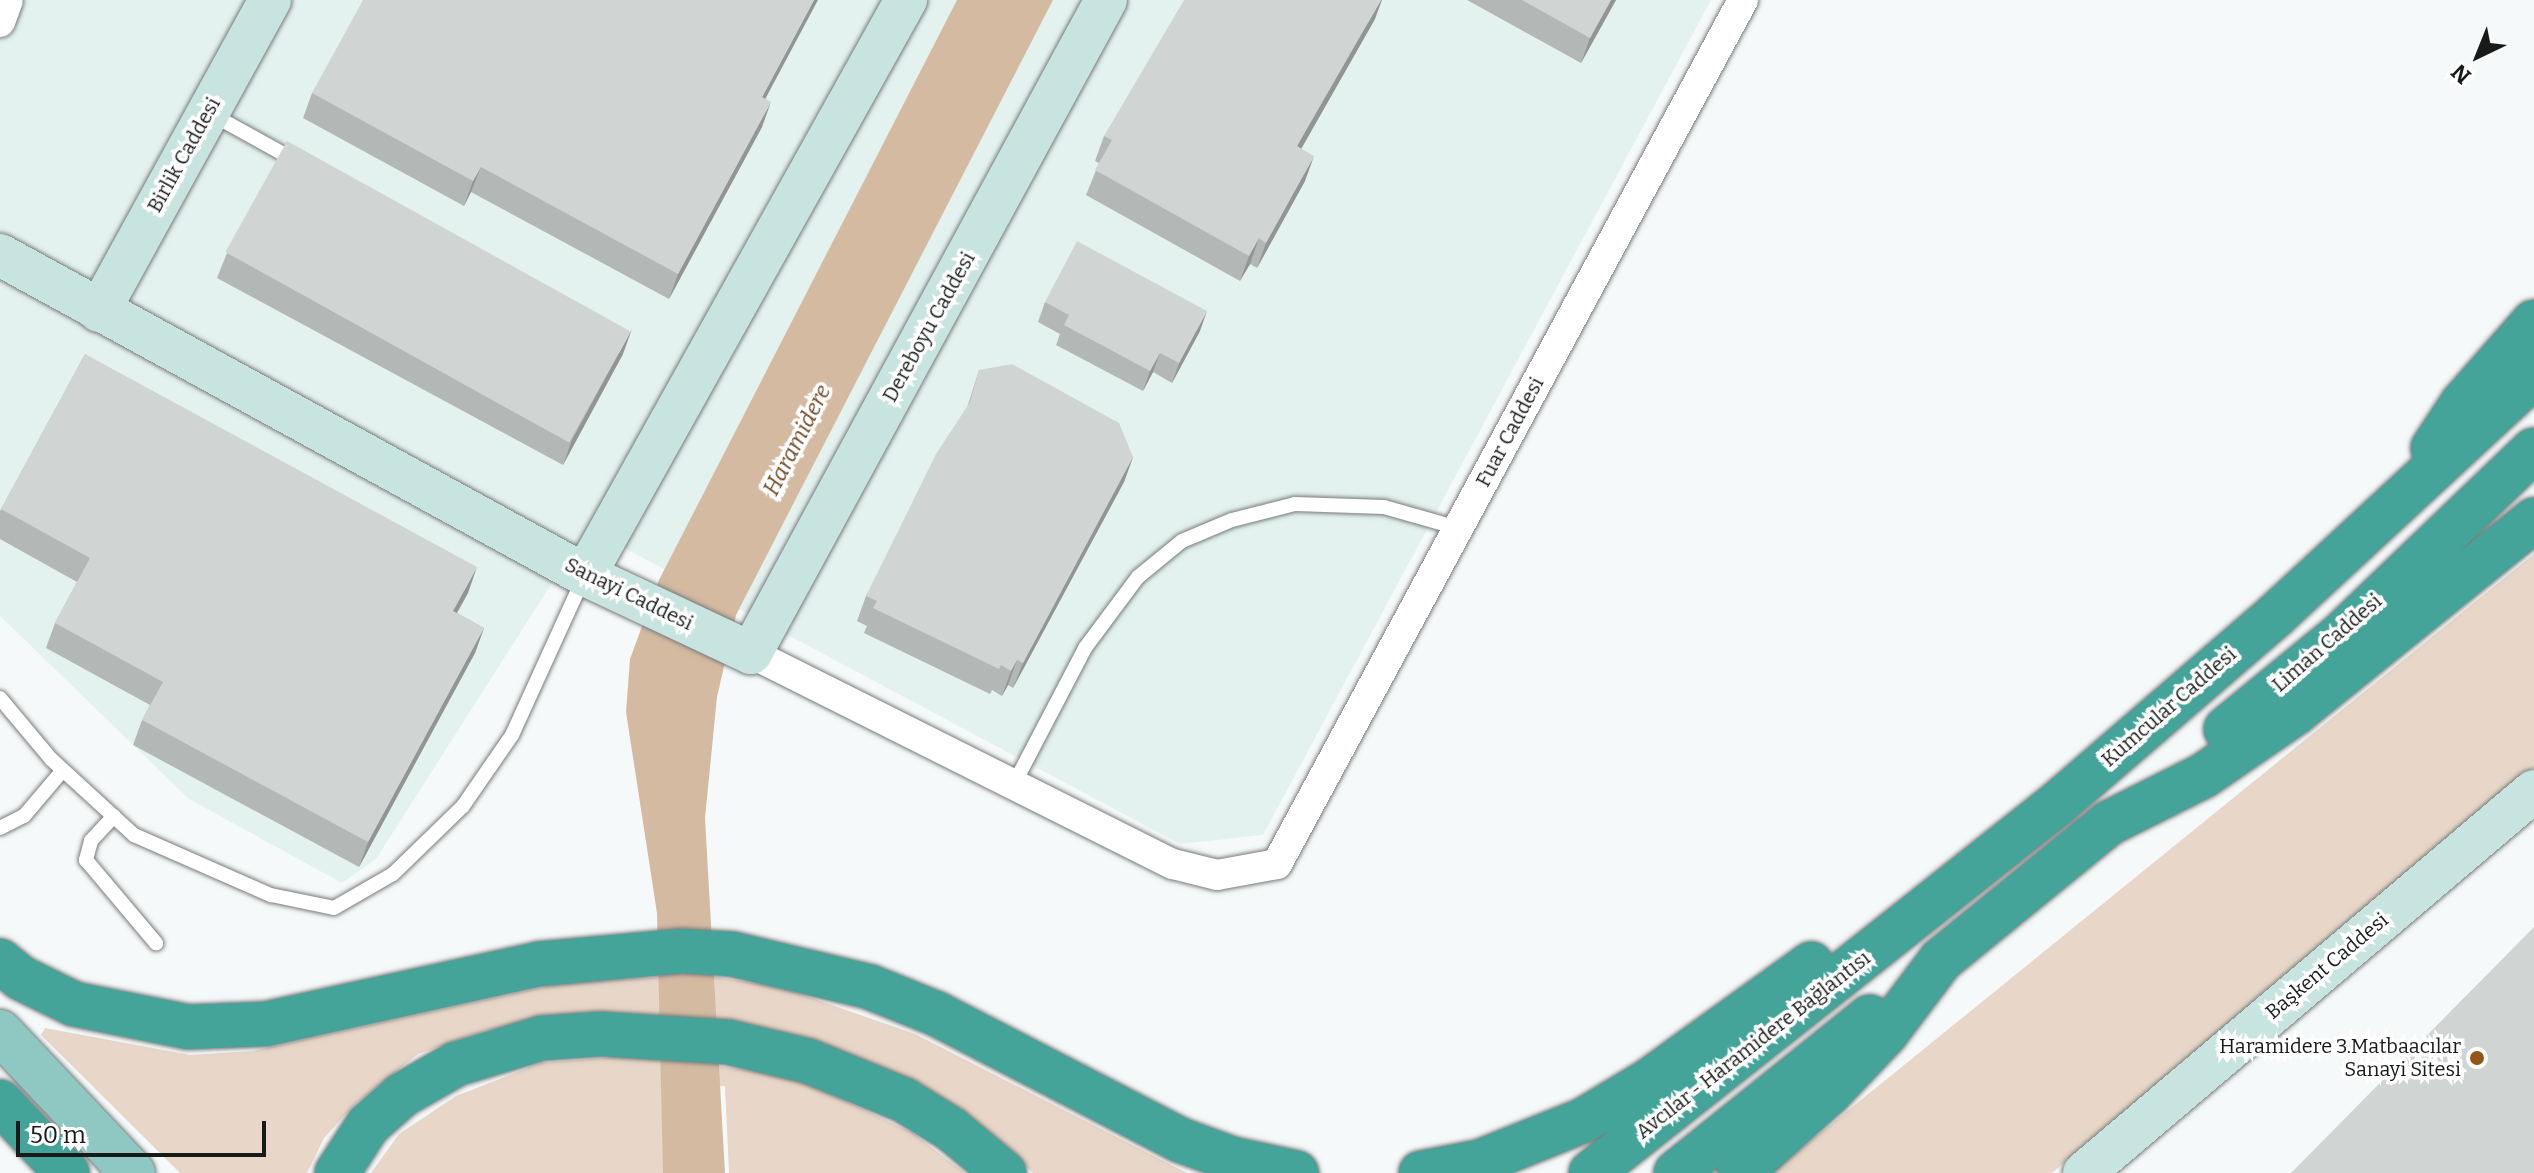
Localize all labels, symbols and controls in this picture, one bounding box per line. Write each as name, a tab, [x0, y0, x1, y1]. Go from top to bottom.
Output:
north arrow	[2438, 16, 2518, 96]
text: N	[2446, 58, 2477, 90]
street label: Birlik Caddesi	[143, 93, 225, 217]
street label: Dereboyu Caddesi	[878, 248, 980, 406]
street label: Fuar Caddesi	[1471, 373, 1549, 491]
water label: Haramidere	[758, 380, 836, 500]
street label: Sanayi Caddesi	[561, 553, 697, 635]
street label: Liman Caddesi	[2267, 589, 2387, 697]
street label: Kumcular Caddesi	[2097, 642, 2241, 772]
street label: Başkent Caddesi	[2261, 908, 2393, 1024]
street label: Avcılar - Haramidere Bağlantısı	[1631, 946, 1875, 1144]
place label: Haramidere 3.Matbaacılar Sanayi Sitesi	[2219, 1034, 2461, 1081]
marker: Haramidere 3.Matbaacılar Sanayi Sitesi	[2468, 1049, 2486, 1067]
scale bar	[20, 1105, 270, 1155]
text: 50 m	[30, 1121, 86, 1149]

